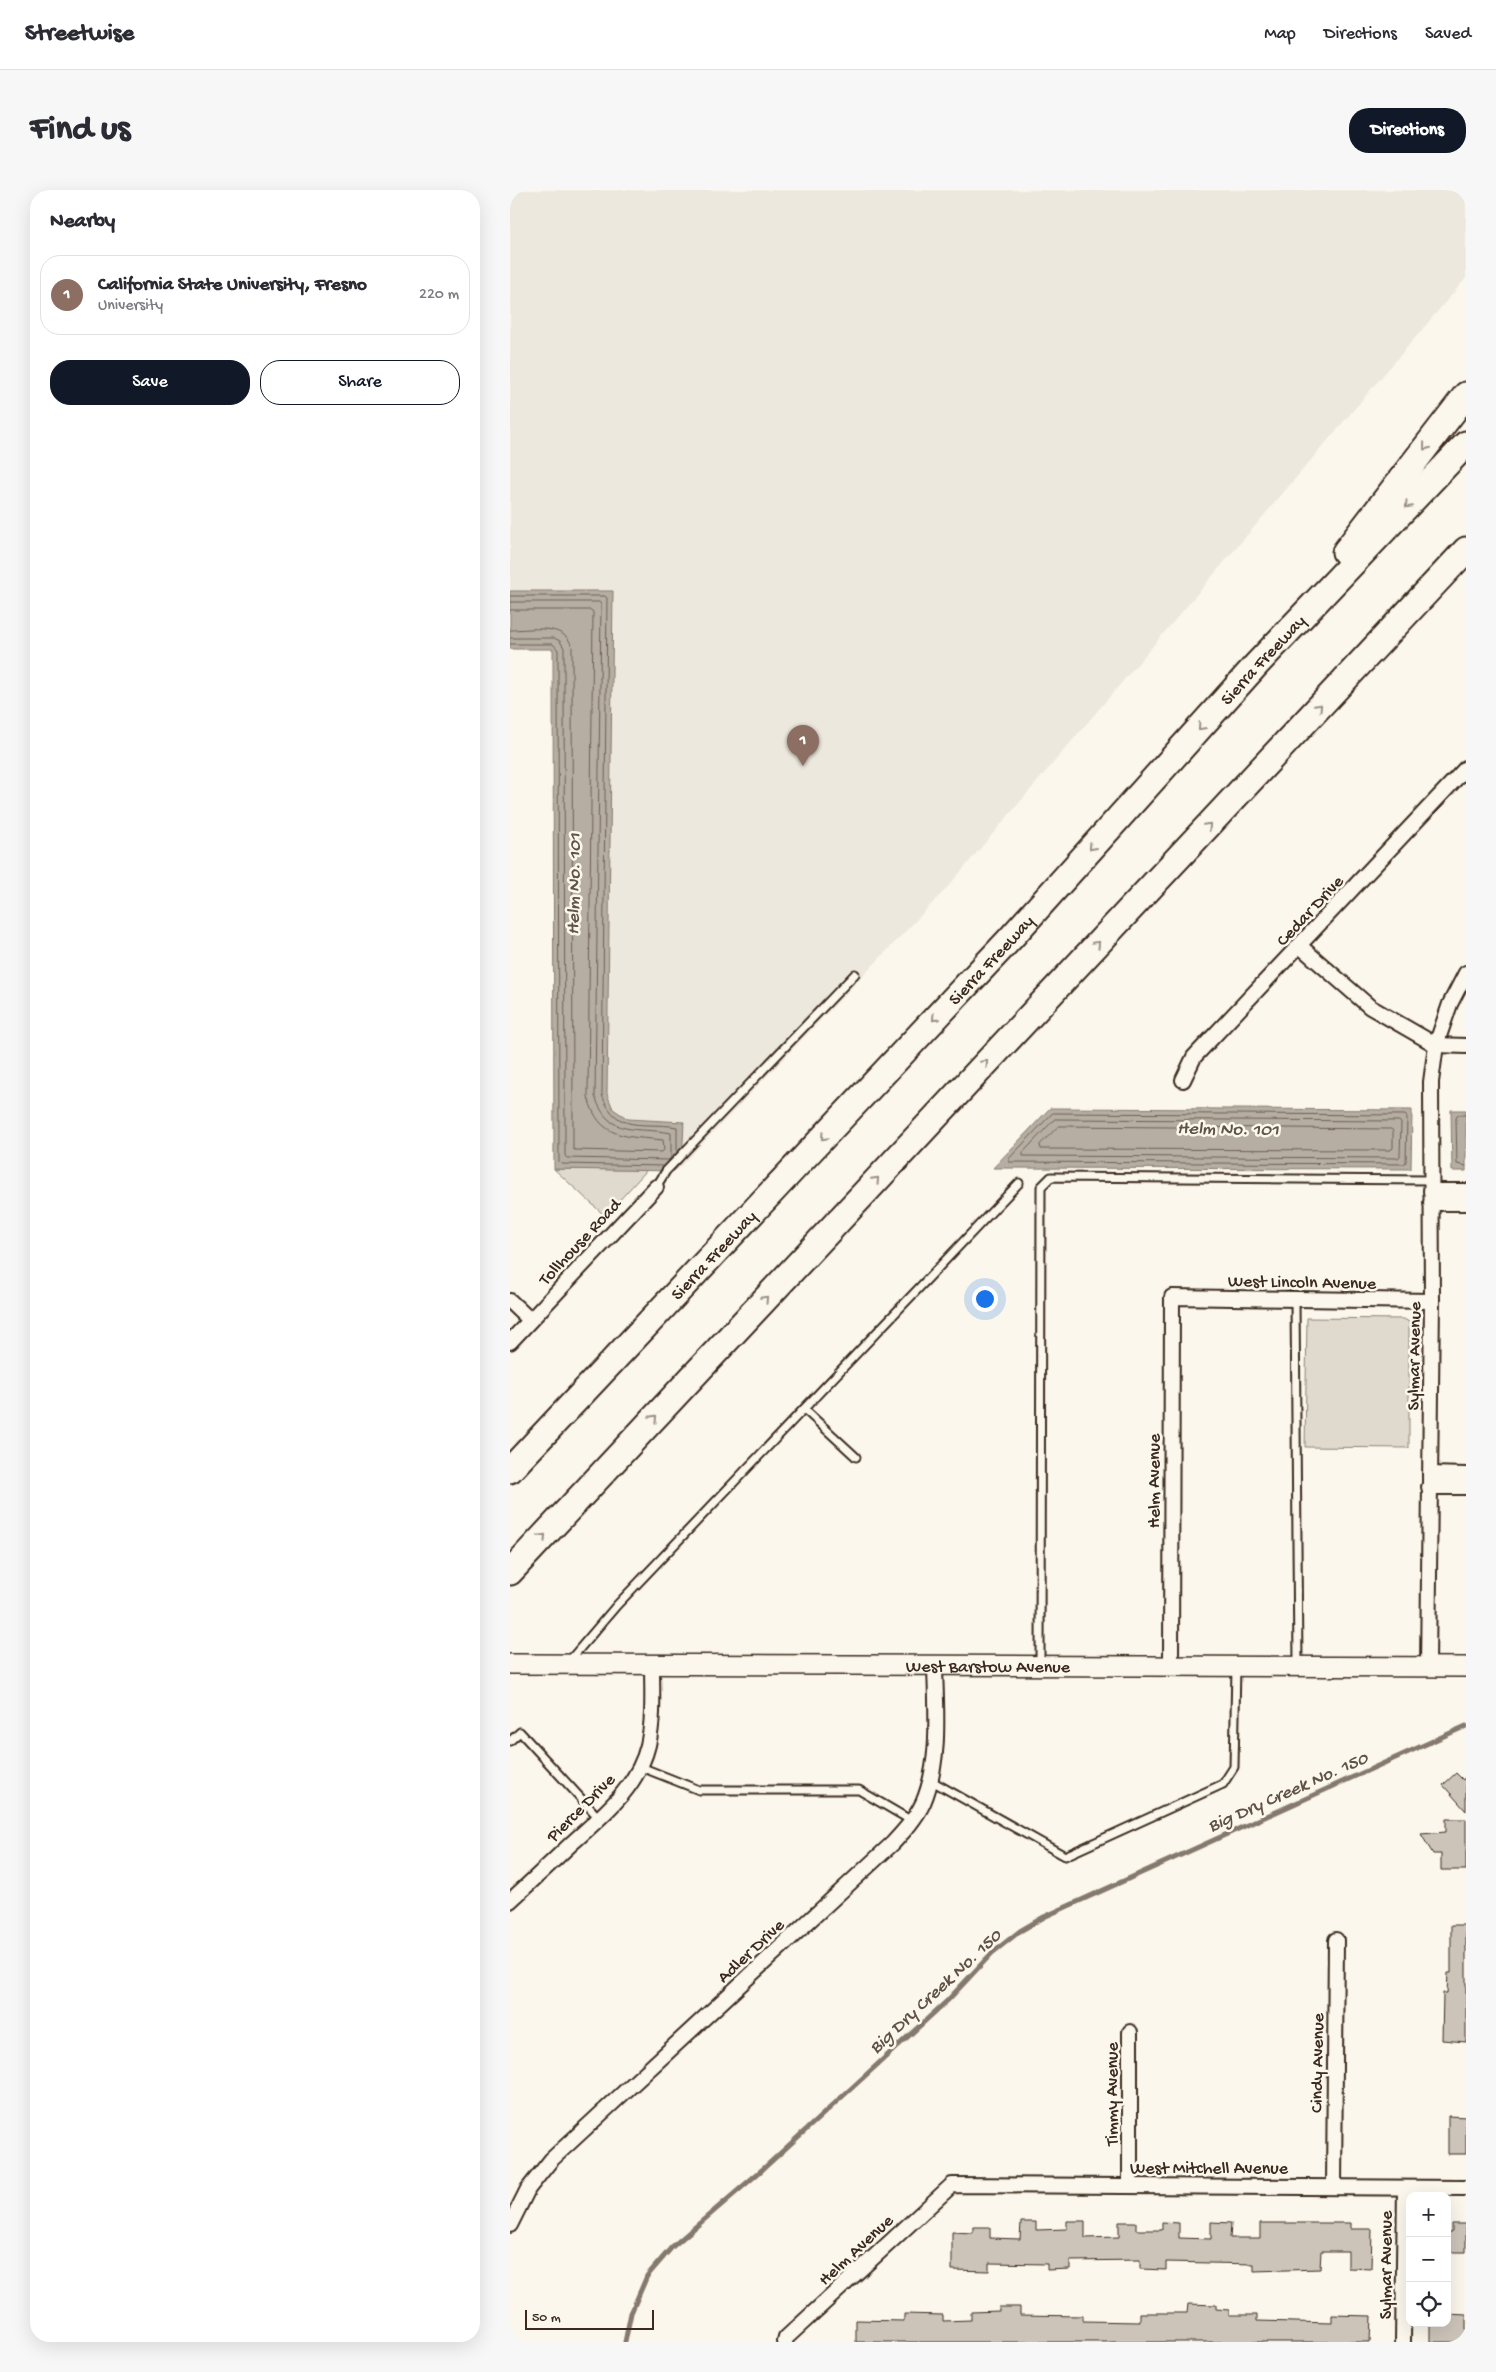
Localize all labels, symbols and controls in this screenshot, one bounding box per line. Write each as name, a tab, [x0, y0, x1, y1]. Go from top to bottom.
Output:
text: Streetwise	[25, 20, 134, 49]
text: Map	[1264, 24, 1296, 45]
text: Directions	[1324, 24, 1397, 45]
text: Saved	[1425, 24, 1471, 45]
button: Directions	[1349, 108, 1466, 153]
text: Find us	[30, 110, 130, 151]
text: Nearby	[50, 210, 115, 235]
text: California State University, Fresno	[98, 274, 367, 297]
text: 1	[64, 286, 70, 305]
text: 220 m	[419, 286, 459, 305]
text: University	[98, 297, 163, 316]
button: Save	[50, 360, 250, 405]
button: Share	[260, 360, 460, 405]
one-way arrow	[1423, 441, 1431, 450]
one-way arrow	[1405, 499, 1414, 508]
street label: Sierra Freeway	[1217, 611, 1311, 710]
one-way arrow	[1313, 704, 1322, 713]
one-way arrow	[1198, 721, 1207, 730]
pin: 1	[787, 725, 819, 766]
one-way arrow	[1202, 822, 1211, 831]
water label: Helm No. 101	[563, 833, 588, 935]
one-way arrow	[1089, 842, 1098, 851]
street label: Cedar Drive	[1273, 871, 1349, 952]
street label: Sierra Freeway	[945, 912, 1039, 1011]
one-way arrow	[1091, 941, 1100, 950]
one-way arrow	[932, 1013, 941, 1022]
one-way arrow	[979, 1060, 988, 1069]
water label: Helm No. 101	[1177, 1118, 1279, 1143]
one-way arrow	[821, 1131, 830, 1140]
one-way arrow	[870, 1177, 879, 1186]
street label: Tollhouse Road	[535, 1194, 627, 1291]
street label: Sierra Freeway	[667, 1207, 762, 1305]
street label: West Lincoln Avenue	[1228, 1272, 1377, 1295]
your location	[972, 1286, 998, 1312]
one-way arrow	[759, 1295, 768, 1304]
street label: Sylmar Avenue	[1404, 1301, 1427, 1411]
one-way arrow	[648, 1414, 657, 1423]
street label: Helm Avenue	[1145, 1433, 1166, 1528]
one-way arrow	[537, 1533, 546, 1542]
street label: West Barstow Avenue	[906, 1657, 1071, 1679]
water label: Big Dry Creek No. 150	[1205, 1747, 1373, 1839]
street label: Pierce Drive	[542, 1770, 621, 1848]
street label: Adler Drive	[714, 1915, 790, 1988]
water label: Big Dry Creek No. 150	[865, 1924, 1008, 2060]
street label: Cindy Avenue	[1307, 2012, 1330, 2113]
street label: Timmy Avenue	[1103, 2041, 1124, 2147]
street label: West Mitchell Avenue	[1130, 2159, 1289, 2180]
map controls	[1406, 2192, 1451, 2327]
button: +	[1406, 2192, 1451, 2237]
street label: Helm Avenue	[815, 2210, 899, 2291]
street label: Sylmar Avenue	[1377, 2210, 1398, 2319]
button: −	[1406, 2237, 1451, 2282]
button: locate	[1406, 2282, 1451, 2327]
scale bar	[525, 2307, 654, 2330]
text: 50 m	[532, 2310, 561, 2327]

